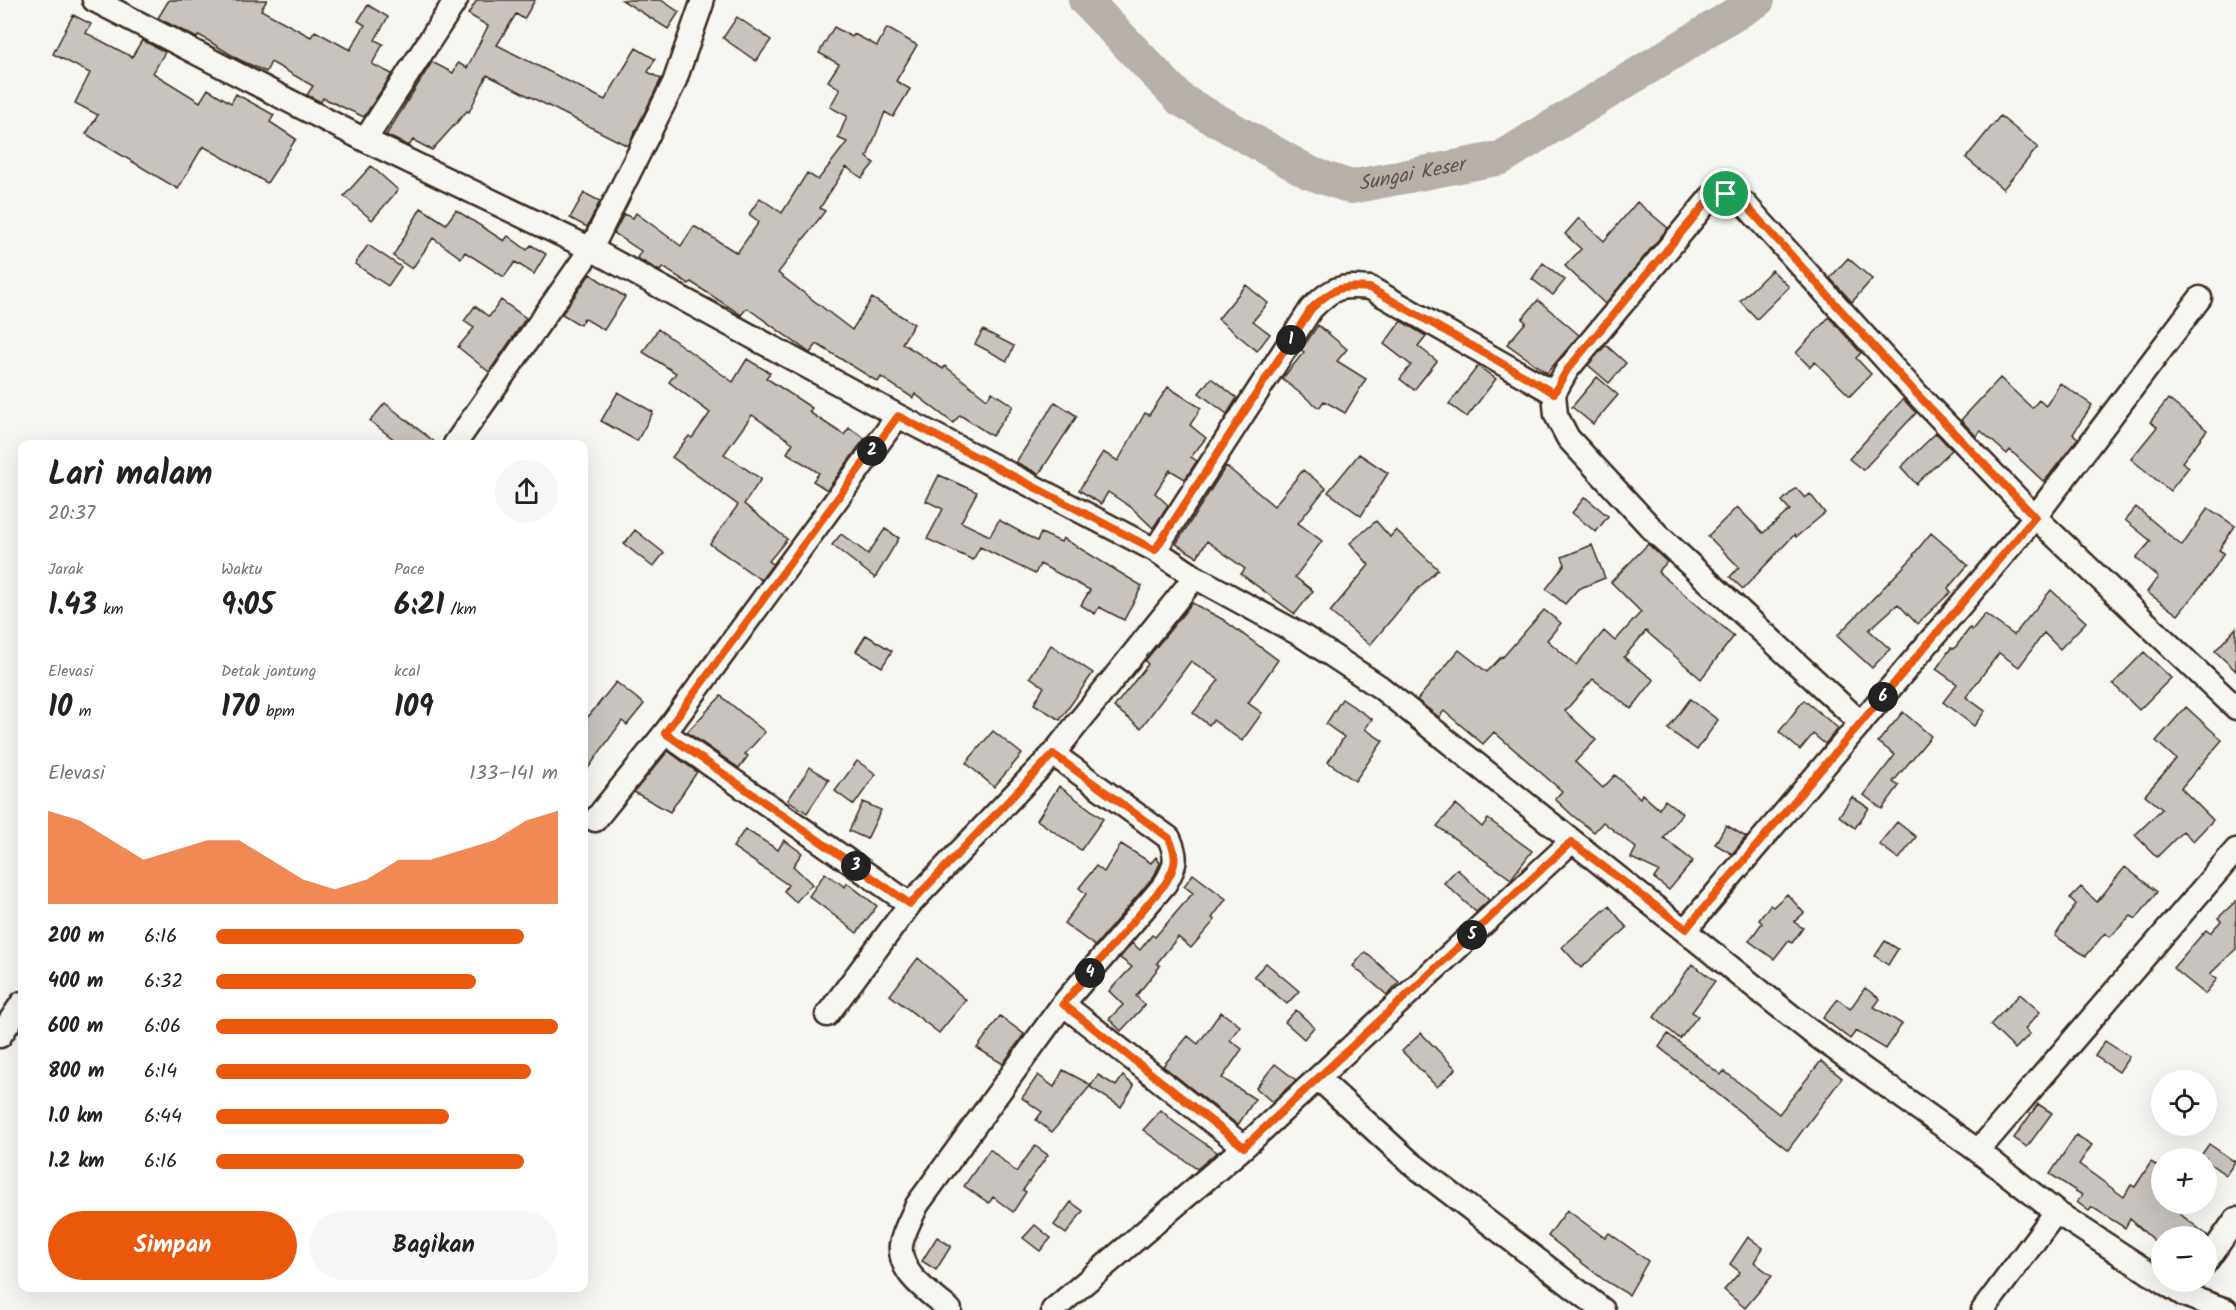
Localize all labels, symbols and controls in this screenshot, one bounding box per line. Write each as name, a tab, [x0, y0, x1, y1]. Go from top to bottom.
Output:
water label: Sungai Keser	[1356, 149, 1472, 201]
pin	[1700, 168, 1751, 219]
icon: arrive	[1709, 177, 1742, 210]
pin: 1	[1276, 325, 1306, 355]
text: 1	[1289, 327, 1293, 352]
pin: 2	[857, 436, 887, 466]
text: 2	[867, 438, 877, 463]
text: Lari malam	[48, 449, 213, 502]
button: share	[495, 460, 558, 523]
text: 20:37	[48, 498, 95, 530]
text: Jarak	[48, 557, 83, 582]
text: Waktu	[221, 557, 262, 582]
text: Pace	[394, 557, 425, 582]
text: 1.43	[48, 582, 97, 630]
text: 9:05	[221, 582, 274, 630]
text: 6:21	[394, 582, 444, 630]
text: km	[97, 597, 124, 622]
text: /km	[444, 597, 477, 622]
text: Elevasi	[48, 659, 93, 684]
text: Detak jantung	[221, 659, 316, 684]
text: kcal	[394, 659, 420, 684]
pin: 6	[1868, 682, 1898, 712]
text: 10	[48, 684, 72, 732]
text: 170	[221, 684, 260, 732]
text: 109	[394, 684, 434, 732]
text: 6	[1879, 684, 1887, 709]
text: m	[72, 699, 92, 724]
text: bpm	[260, 699, 295, 724]
text: Elevasi	[48, 758, 105, 790]
text: 133–141 m	[469, 758, 558, 790]
pin: 3	[841, 851, 871, 881]
text: 3	[852, 853, 860, 878]
pin: 5	[1457, 920, 1487, 950]
text: 200 m	[48, 921, 104, 953]
text: 6:16	[144, 921, 177, 953]
text: 5	[1468, 922, 1476, 947]
pin: 4	[1075, 958, 1105, 988]
text: 4	[1086, 960, 1094, 985]
text: 400 m	[48, 966, 104, 998]
text: 6:32	[144, 966, 183, 998]
text: 600 m	[48, 1011, 103, 1043]
text: 6:06	[144, 1011, 181, 1043]
text: 800 m	[48, 1056, 104, 1088]
text: 6:14	[144, 1056, 177, 1088]
map controls	[2151, 1070, 2217, 1292]
button: locate	[2151, 1070, 2217, 1136]
text: 1.0 km	[48, 1101, 103, 1133]
text: 6:44	[144, 1101, 182, 1133]
text: 1.2 km	[48, 1146, 104, 1178]
text: 6:16	[144, 1146, 177, 1178]
button: +	[2151, 1148, 2217, 1214]
button: Simpan	[48, 1211, 297, 1280]
button: Bagikan	[309, 1211, 558, 1280]
button: −	[2151, 1226, 2217, 1292]

